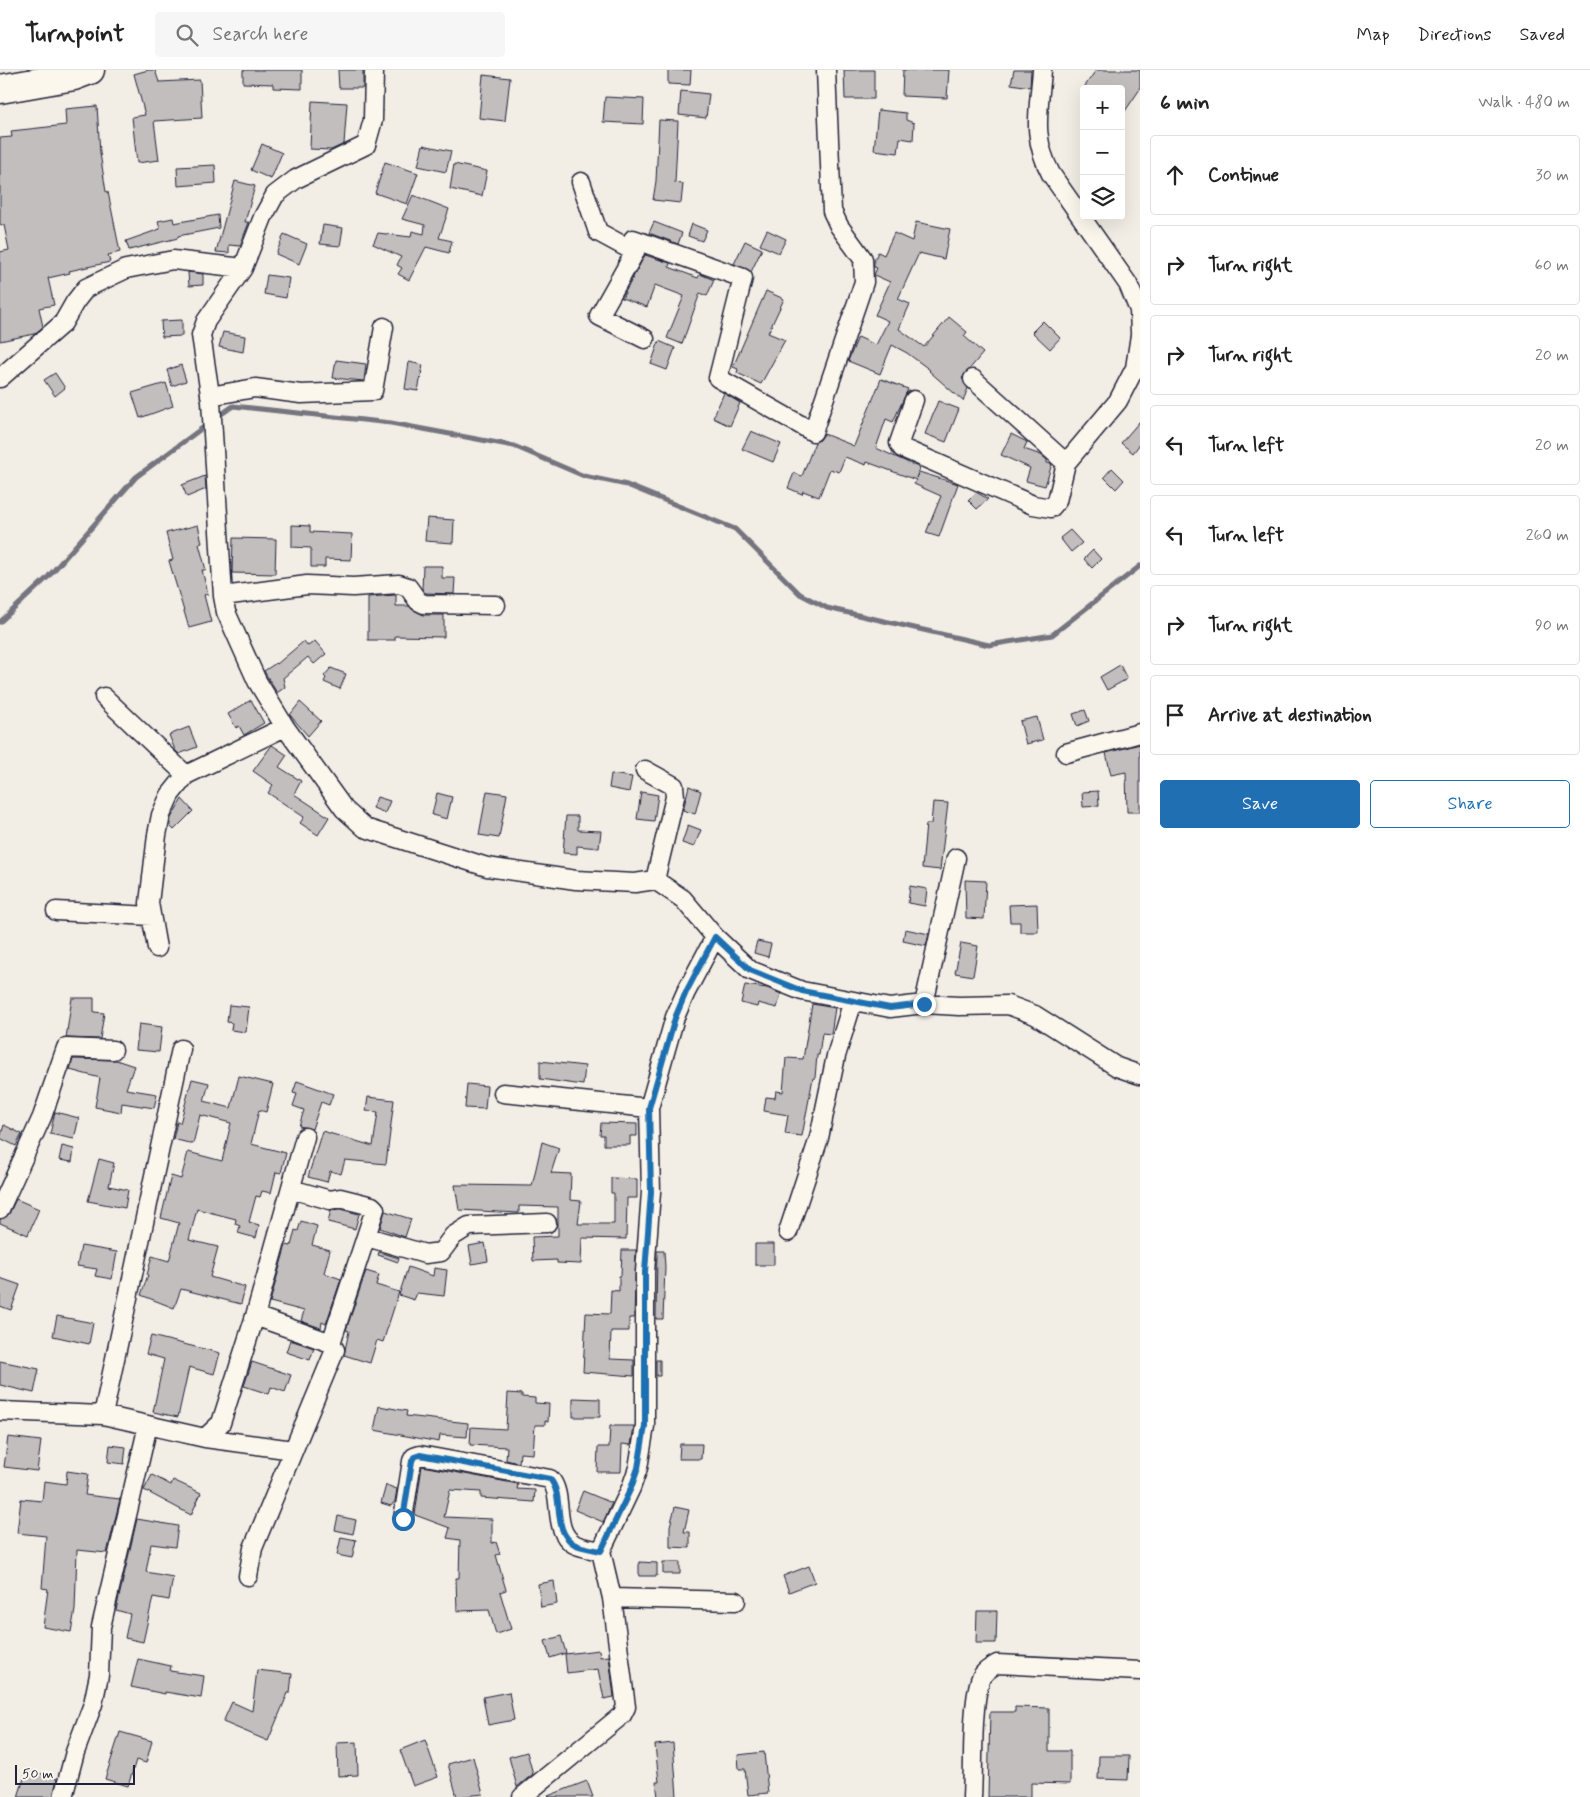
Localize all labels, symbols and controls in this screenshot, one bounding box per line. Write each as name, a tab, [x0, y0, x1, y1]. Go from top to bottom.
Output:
search box	[155, 12, 505, 57]
text: Turnpoint	[25, 19, 125, 50]
icon: search	[173, 21, 201, 49]
text: Search here	[213, 22, 308, 47]
text: Map	[1357, 23, 1390, 47]
text: Directions	[1418, 23, 1492, 47]
text: Saved	[1520, 23, 1565, 47]
map controls	[1080, 85, 1125, 220]
button: +	[1080, 85, 1125, 130]
text: 6 min	[1160, 89, 1210, 117]
text: Walk · 480 m	[1478, 92, 1570, 113]
button: −	[1080, 130, 1125, 175]
icon: ahead	[1161, 161, 1189, 189]
text: Continue	[1208, 163, 1279, 188]
text: 30 m	[1536, 165, 1569, 186]
button: layers	[1080, 175, 1125, 220]
icon: right	[1161, 251, 1189, 279]
text: Turn right	[1208, 253, 1292, 278]
text: 60 m	[1535, 255, 1569, 276]
icon: right	[1161, 341, 1189, 369]
text: Turn right	[1208, 343, 1292, 368]
text: 20 m	[1535, 345, 1569, 366]
icon: left	[1161, 431, 1189, 459]
text: Turn left	[1208, 433, 1284, 458]
text: 20 m	[1535, 435, 1569, 456]
icon: left	[1161, 521, 1189, 549]
text: Turn left	[1208, 523, 1284, 548]
text: 260 m	[1526, 525, 1569, 546]
icon: right	[1161, 611, 1189, 639]
text: Turn right	[1208, 613, 1292, 638]
text: 90 m	[1535, 615, 1569, 636]
icon: arrive	[1161, 701, 1189, 729]
text: Arrive at destination	[1208, 703, 1372, 728]
button: Save	[1160, 780, 1360, 828]
button: Share	[1370, 780, 1570, 828]
route end	[913, 993, 936, 1016]
route start	[392, 1508, 415, 1531]
scale bar	[15, 1762, 135, 1785]
text: 50 m	[22, 1765, 53, 1783]

